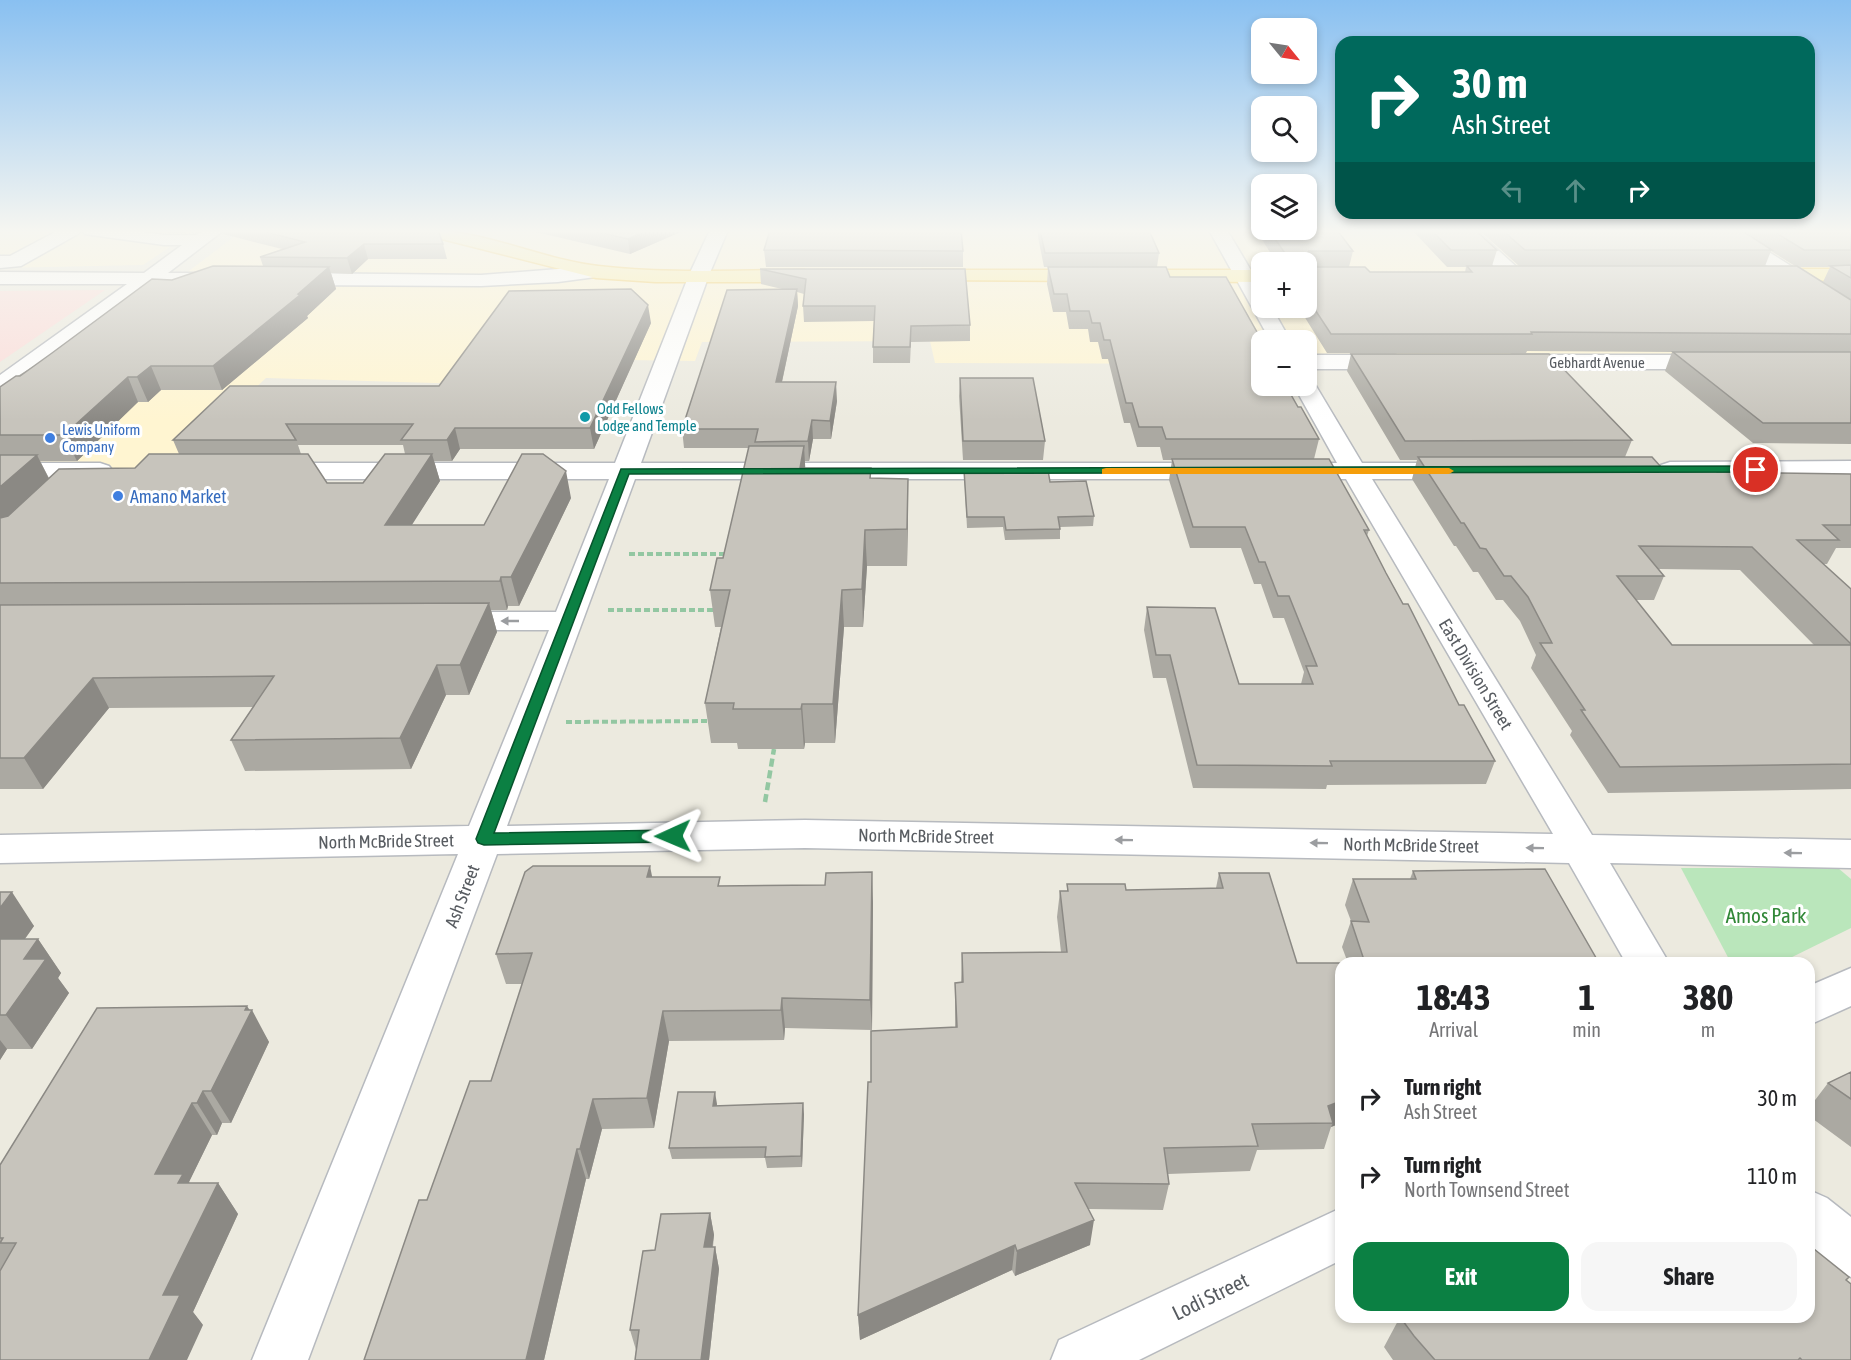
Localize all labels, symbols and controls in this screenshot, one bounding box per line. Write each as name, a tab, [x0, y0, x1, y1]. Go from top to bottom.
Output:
north arrow	[1251, 18, 1317, 84]
map controls	[1251, 18, 1317, 396]
text: 30 m	[1452, 59, 1527, 107]
icon: right	[1353, 60, 1431, 138]
button: search	[1251, 96, 1317, 162]
text: Ash Street	[1452, 109, 1551, 140]
button: layers	[1251, 174, 1317, 240]
icon: left	[1496, 174, 1529, 207]
icon: ahead	[1559, 174, 1592, 207]
icon: right	[1622, 174, 1655, 207]
button: +	[1251, 252, 1317, 318]
button: −	[1251, 330, 1317, 396]
street label: Gebhardt Avenue	[1549, 354, 1645, 371]
place label: Odd Fellows Lodge and Temple	[597, 400, 697, 434]
marker: Odd Fellows Lodge and Temple	[578, 410, 592, 424]
place label: Lewis Uniform Company	[62, 421, 140, 455]
marker: Lewis Uniform Company	[43, 431, 57, 445]
pin	[1730, 444, 1781, 495]
icon: arrive	[1739, 453, 1772, 486]
place label: Amano Market	[130, 486, 226, 507]
marker: Amano Market	[111, 489, 125, 503]
street label: East Division Street	[1435, 615, 1517, 733]
one-way arrow	[500, 616, 519, 626]
position arrow	[641, 804, 705, 868]
street label: North McBride Street	[858, 824, 994, 848]
street label: North McBride Street	[318, 829, 454, 853]
street label: North McBride Street	[1343, 833, 1479, 857]
one-way arrow	[1114, 835, 1133, 844]
one-way arrow	[1309, 839, 1328, 848]
one-way arrow	[1525, 843, 1544, 852]
one-way arrow	[1783, 848, 1802, 858]
street label: Ash Street	[440, 861, 484, 931]
park label: Amos Park	[1726, 903, 1806, 927]
text: 18:43	[1417, 976, 1491, 1018]
text: 1	[1578, 976, 1595, 1018]
text: 380	[1683, 976, 1733, 1018]
text: Arrival	[1429, 1018, 1478, 1041]
text: min	[1572, 1018, 1601, 1041]
text: m	[1701, 1018, 1715, 1041]
text: Turn right	[1404, 1074, 1481, 1100]
icon: right	[1353, 1082, 1386, 1115]
text: 30 m	[1757, 1085, 1797, 1111]
text: Ash Street	[1404, 1100, 1477, 1123]
text: Turn right	[1404, 1152, 1481, 1178]
icon: right	[1353, 1160, 1386, 1193]
text: 110 m	[1747, 1163, 1797, 1189]
text: North Townsend Street	[1404, 1178, 1569, 1201]
button: Exit	[1353, 1242, 1569, 1311]
button: Share	[1581, 1242, 1797, 1311]
street label: Lodi Street	[1168, 1267, 1252, 1325]

